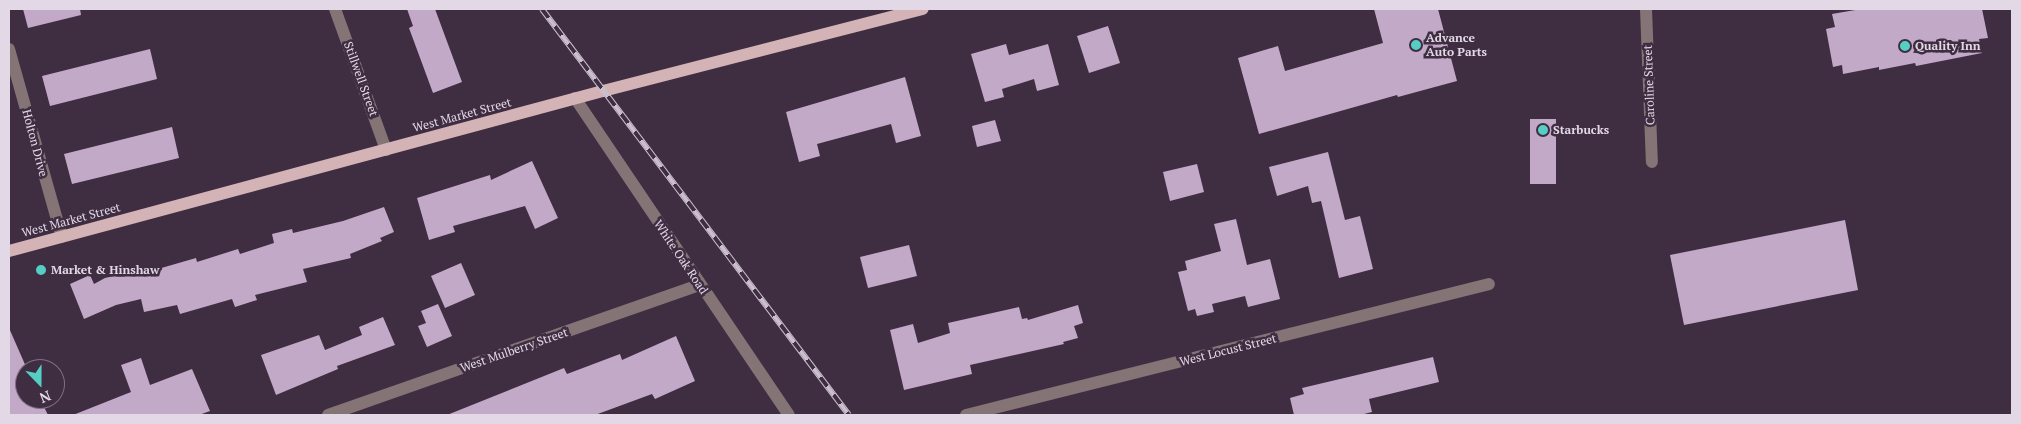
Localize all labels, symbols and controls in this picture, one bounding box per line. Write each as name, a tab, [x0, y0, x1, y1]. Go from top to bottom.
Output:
place label: Advance Auto Parts	[1426, 31, 1487, 59]
marker: Advance Auto Parts	[1410, 39, 1422, 51]
place label: Quality Inn	[1915, 39, 1980, 53]
street label: Stillwell Street	[341, 40, 381, 118]
marker: Quality Inn	[1899, 40, 1911, 52]
street label: Caroline Street	[1640, 45, 1658, 125]
street label: West Market Street	[411, 95, 513, 135]
street label: Holton Drive	[19, 108, 51, 178]
place label: Starbucks	[1553, 123, 1609, 137]
marker: Starbucks	[1537, 124, 1549, 136]
street label: West Market Street	[20, 200, 122, 240]
street label: White Oak Road	[651, 217, 711, 297]
place label: Market & Hinshaw	[51, 263, 159, 277]
marker: Market & Hinshaw	[35, 264, 47, 276]
street label: West Mulberry Street	[458, 325, 570, 375]
street label: West Locust Street	[1178, 331, 1278, 369]
north arrow	[15, 359, 65, 409]
text: N	[37, 387, 54, 408]

